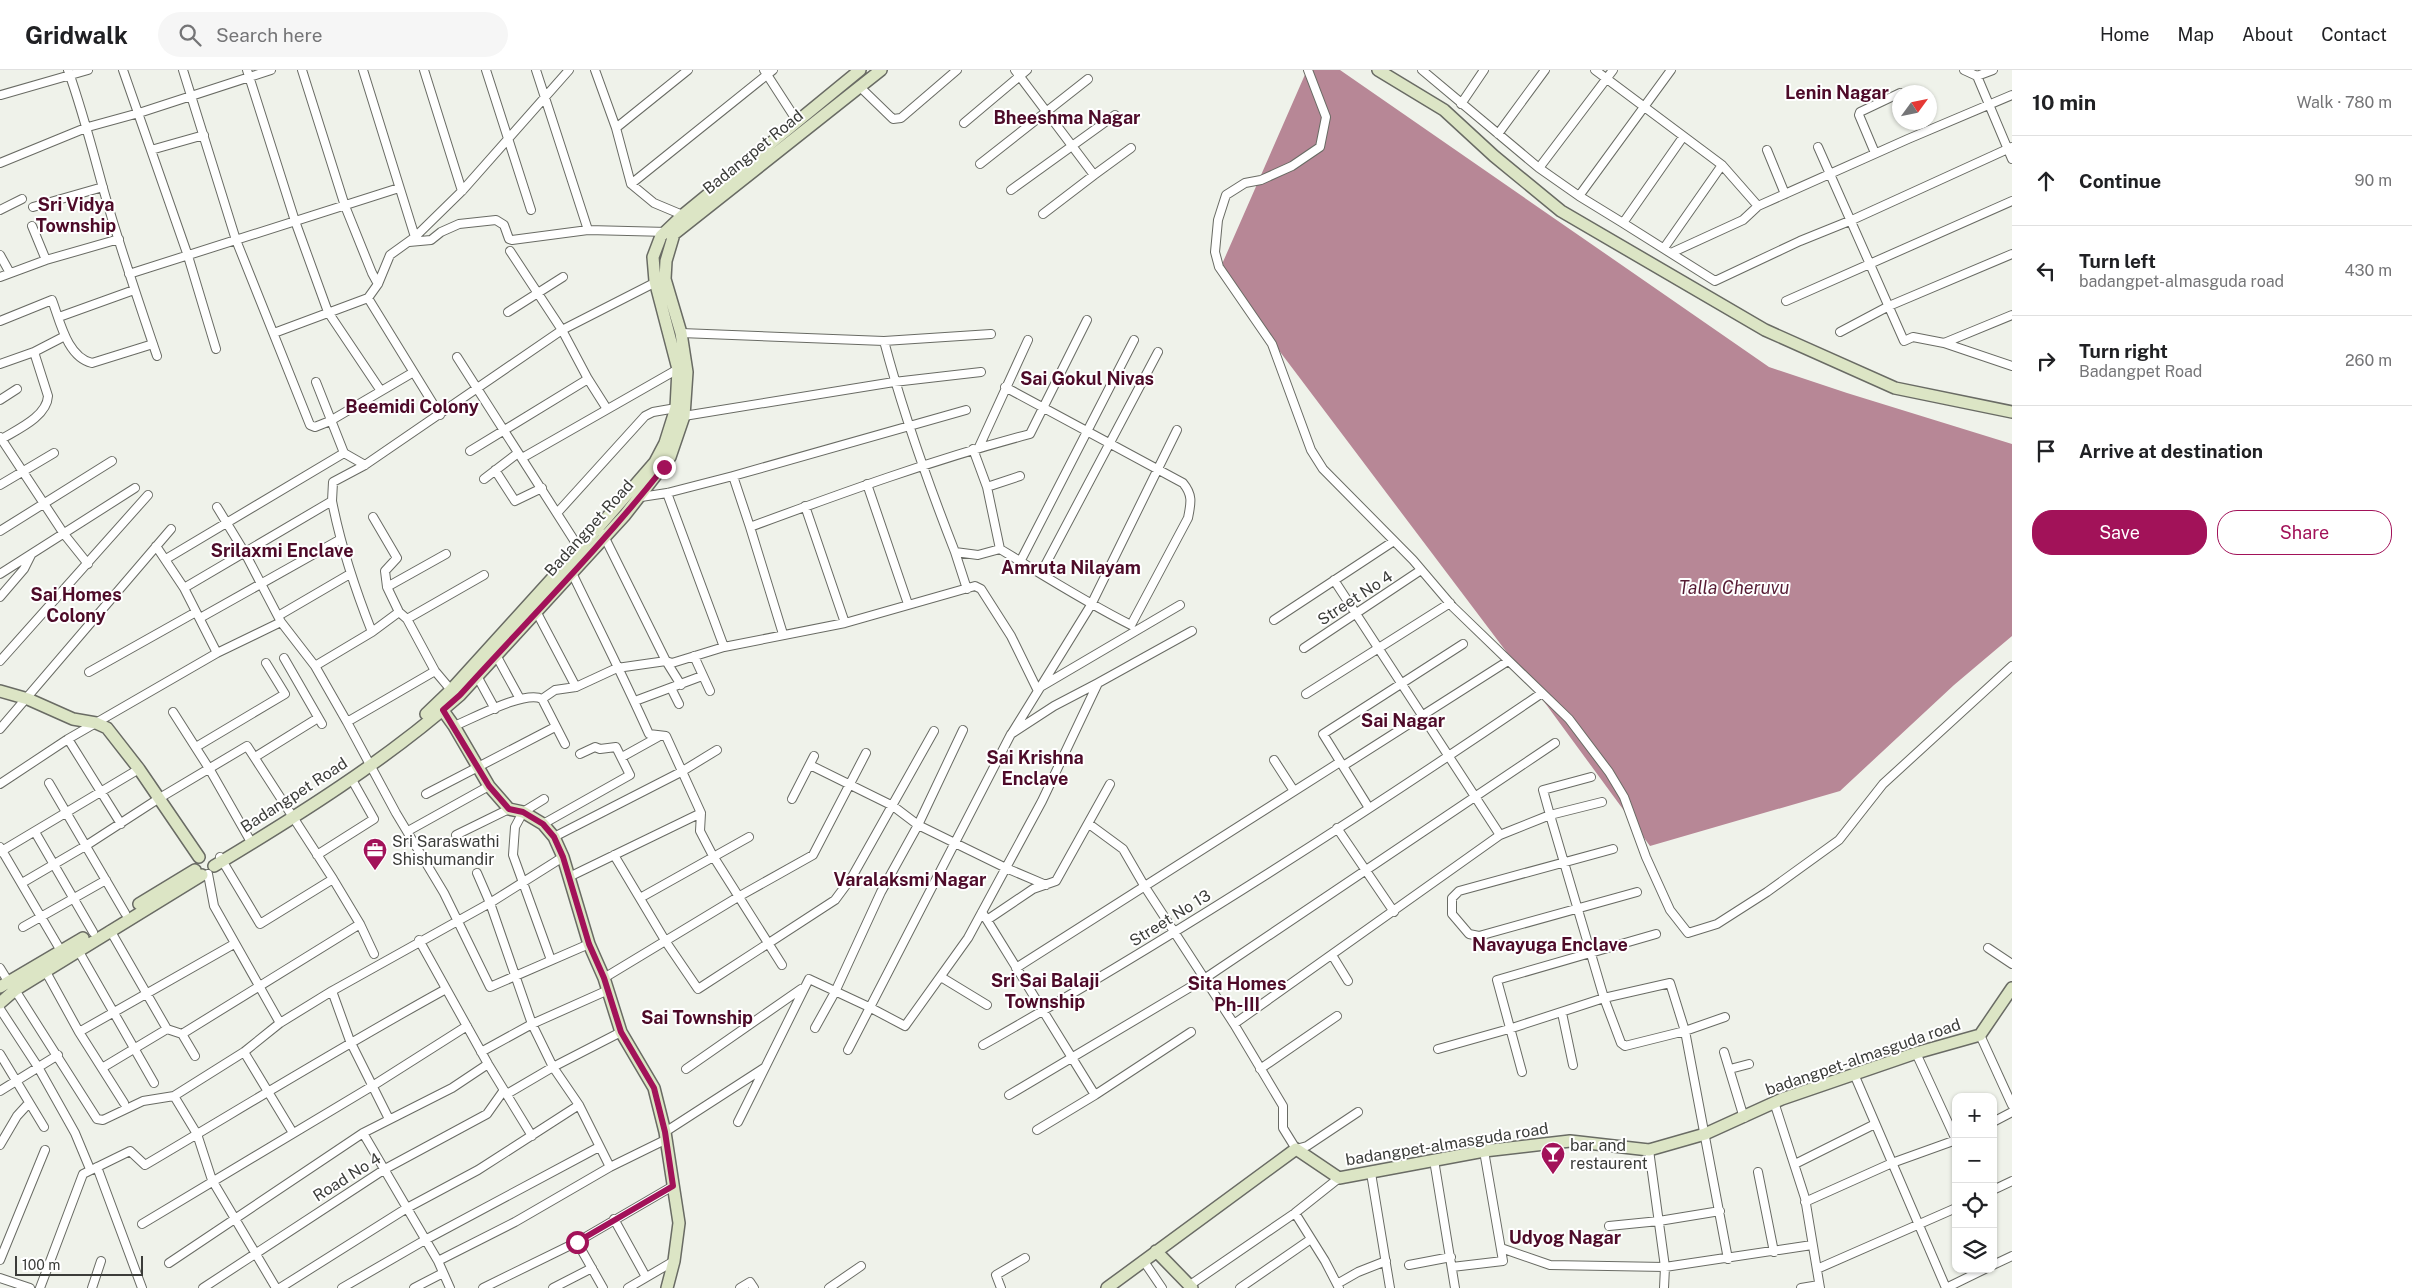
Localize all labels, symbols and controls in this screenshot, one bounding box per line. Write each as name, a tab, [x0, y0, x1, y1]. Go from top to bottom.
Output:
search box	[158, 12, 508, 57]
text: Gridwalk	[25, 21, 128, 49]
icon: search	[176, 21, 204, 49]
text: Search here	[216, 24, 323, 46]
text: Home	[2100, 24, 2150, 45]
text: Map	[2178, 24, 2214, 45]
text: About	[2242, 24, 2293, 45]
text: Contact	[2321, 24, 2387, 45]
district label: Lenin Nagar	[1785, 82, 1889, 103]
north arrow	[1892, 85, 1937, 130]
text: 10 min	[2032, 90, 2096, 115]
text: Walk · 780 m	[2296, 93, 2392, 112]
street label: Badangpet Road	[699, 106, 807, 198]
district label: Bheeshma Nagar	[993, 107, 1141, 128]
icon: ahead	[2032, 167, 2060, 195]
text: Continue	[2079, 170, 2161, 192]
text: 90 m	[2355, 171, 2392, 190]
district label: Sri Vidya Township	[36, 194, 116, 236]
text: Turn left	[2079, 250, 2156, 272]
icon: left	[2032, 257, 2060, 285]
text: 430 m	[2344, 261, 2392, 280]
text: badangpet-almasguda road	[2079, 272, 2284, 291]
text: Turn right	[2079, 340, 2168, 362]
icon: right	[2032, 347, 2060, 375]
text: 260 m	[2345, 351, 2392, 370]
text: Badangpet Road	[2079, 362, 2202, 381]
district label: Sai Gokul Nivas	[1020, 368, 1154, 389]
district label: Beemidi Colony	[345, 396, 479, 417]
icon: arrive	[2032, 437, 2060, 465]
text: Arrive at destination	[2079, 440, 2263, 462]
route end	[653, 456, 676, 479]
street label: Badangpet Road	[541, 476, 637, 580]
button: Save	[2032, 510, 2207, 555]
button: Share	[2217, 510, 2392, 555]
district label: Srilaxmi Enclave	[210, 540, 354, 561]
district label: Amruta Nilayam	[1001, 557, 1141, 578]
street label: Street No 4	[1314, 567, 1396, 629]
water label: Talla Cheruvu	[1679, 577, 1789, 598]
district label: Sai Homes Colony	[30, 584, 122, 626]
district label: Sai Nagar	[1361, 710, 1446, 731]
district label: Sai Krishna Enclave	[986, 747, 1084, 789]
street label: Badangpet Road	[237, 753, 351, 837]
place label: Sri Saraswathi Shishumandir	[392, 832, 499, 869]
office icon: Sri Saraswathi Shishumandir	[362, 837, 388, 871]
district label: Varalaksmi Nagar	[834, 869, 987, 890]
street label: Street No 13	[1126, 886, 1214, 950]
district label: Navayuga Enclave	[1472, 934, 1628, 955]
district label: Sri Sai Balaji Township	[991, 970, 1099, 1012]
district label: Sita Homes Ph-III	[1188, 973, 1286, 1015]
district label: Sai Township	[641, 1007, 753, 1028]
street label: badangpet-almasguda road	[1763, 1015, 1963, 1099]
map controls	[1952, 1093, 1997, 1273]
button: +	[1952, 1093, 1997, 1138]
street label: badangpet-almasguda road	[1344, 1119, 1550, 1169]
place label: bar and restaurent	[1570, 1136, 1648, 1173]
button: −	[1952, 1138, 1997, 1183]
bar icon: bar and restaurent	[1540, 1141, 1566, 1175]
street label: Road No 4	[309, 1149, 385, 1205]
button: locate	[1952, 1183, 1997, 1228]
district label: Udyog Nagar	[1509, 1227, 1622, 1248]
button: layers	[1952, 1228, 1997, 1273]
route start	[566, 1231, 589, 1254]
scale bar	[15, 1253, 142, 1276]
text: 100 m	[22, 1257, 60, 1273]

